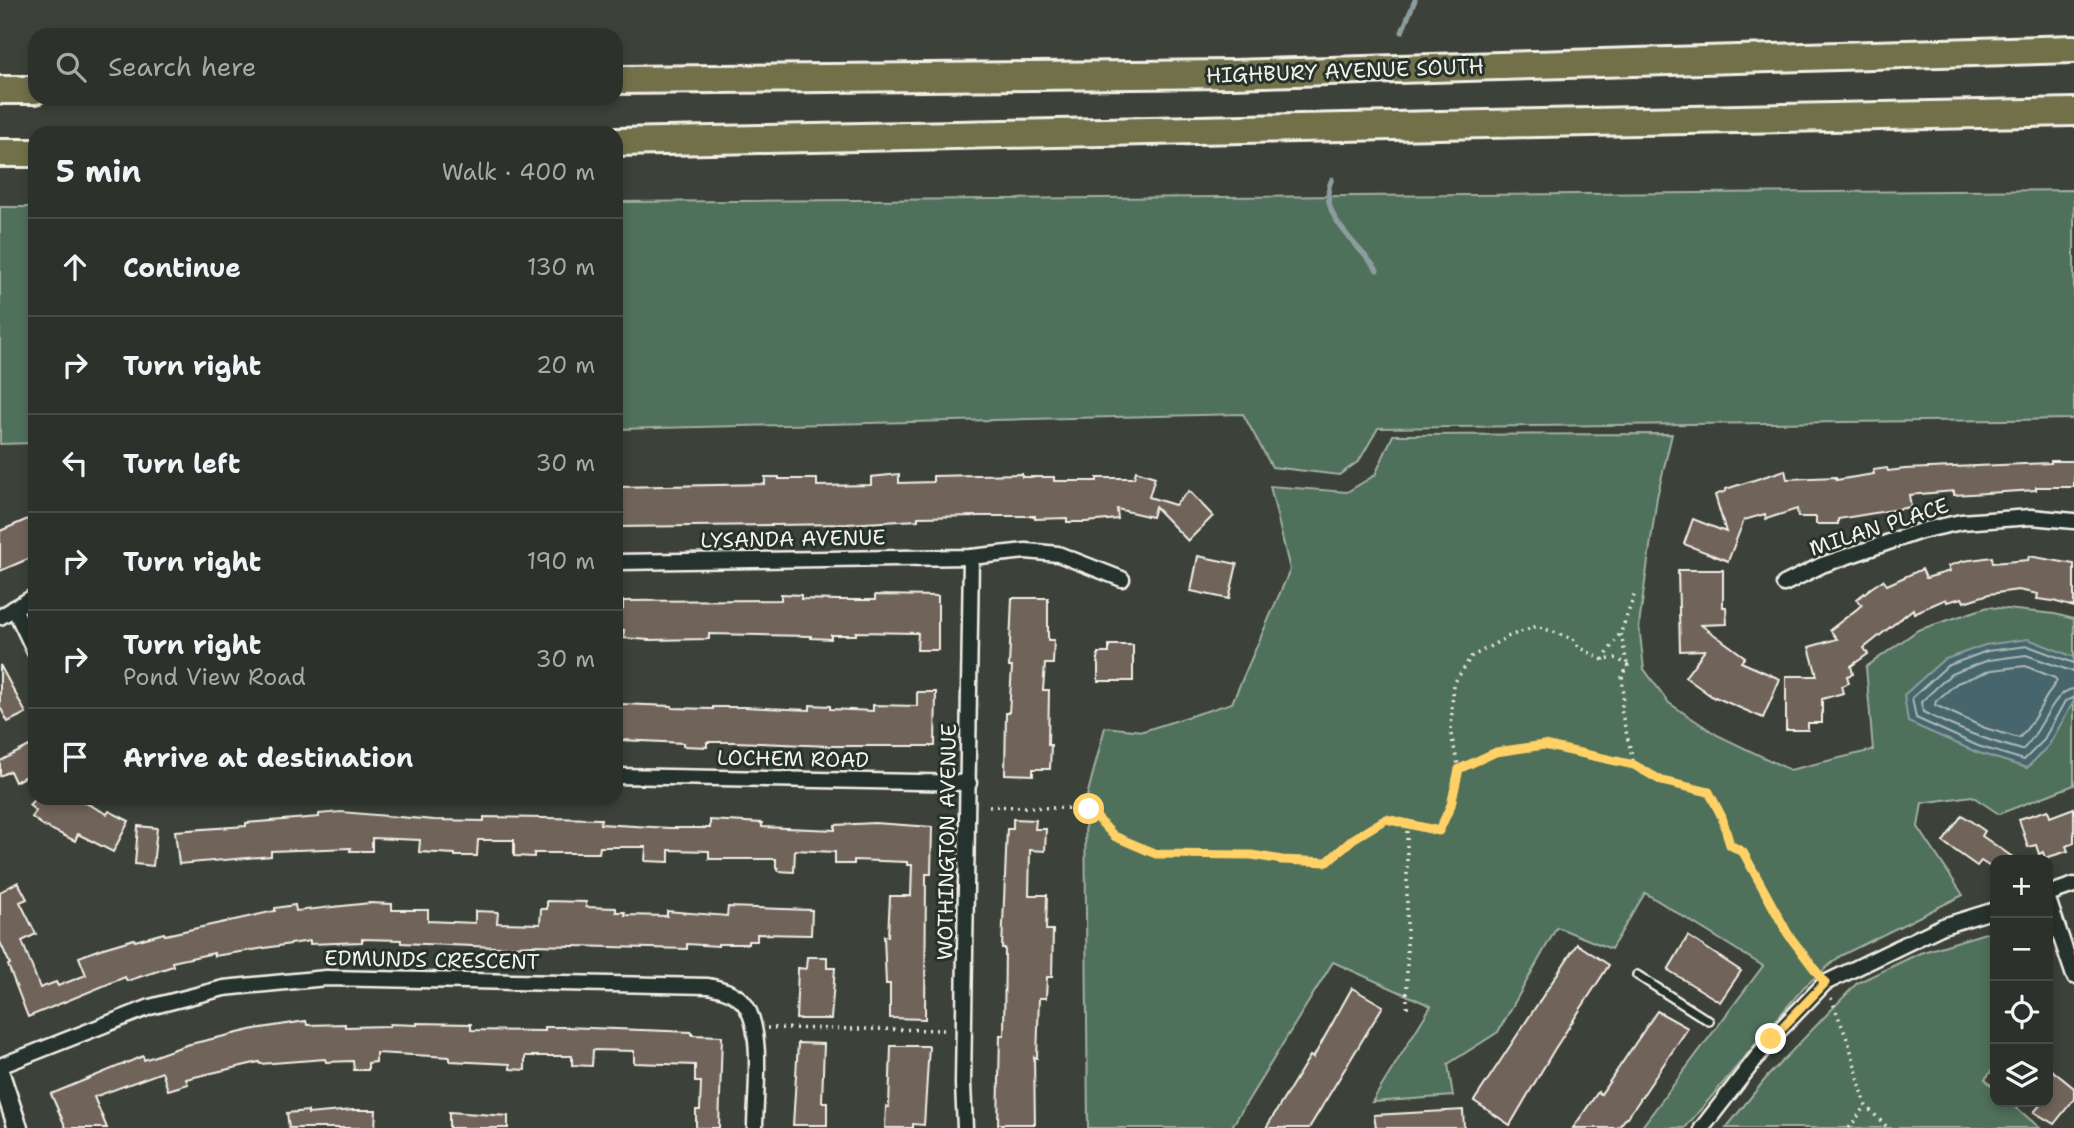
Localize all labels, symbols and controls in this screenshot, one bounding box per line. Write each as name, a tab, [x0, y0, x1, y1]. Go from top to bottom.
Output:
search box	[28, 28, 623, 105]
icon: search	[52, 48, 90, 86]
text: Search here	[108, 49, 257, 84]
street label: HIGHBURY AVENUE SOUTH	[1206, 52, 1484, 90]
text: 5 min	[56, 151, 141, 192]
text: Walk · 400 m	[442, 157, 595, 187]
icon: ahead	[56, 248, 94, 286]
text: Continue	[123, 250, 241, 285]
text: 130 m	[527, 252, 595, 282]
icon: right	[56, 346, 94, 384]
text: Turn right	[123, 348, 261, 383]
text: 20 m	[536, 350, 595, 380]
icon: left	[56, 444, 94, 482]
text: Turn left	[123, 446, 240, 481]
text: 30 m	[536, 448, 595, 478]
street label: MILAN PLACE	[1806, 491, 1952, 563]
street label: LYSANDA AVENUE	[700, 523, 886, 555]
icon: right	[56, 542, 94, 580]
text: Turn right	[123, 544, 261, 579]
text: 190 m	[527, 546, 595, 576]
text: Turn right	[123, 627, 261, 662]
icon: right	[56, 640, 94, 678]
text: 30 m	[536, 644, 595, 674]
text: Pond View Road	[123, 662, 306, 692]
street label: WOTHINGTON AVENUE	[931, 723, 963, 961]
icon: arrive	[56, 738, 94, 776]
text: Arrive at destination	[123, 740, 413, 775]
street label: LOCHEM ROAD	[717, 744, 869, 774]
route start	[1073, 793, 1104, 824]
map controls	[1990, 855, 2053, 1107]
button: +	[1990, 855, 2053, 918]
button: −	[1990, 918, 2053, 981]
street label: EDMUNDS CRESCENT	[324, 944, 540, 976]
button: locate	[1990, 981, 2053, 1044]
route end	[1755, 1023, 1786, 1054]
button: layers	[1990, 1044, 2053, 1107]

